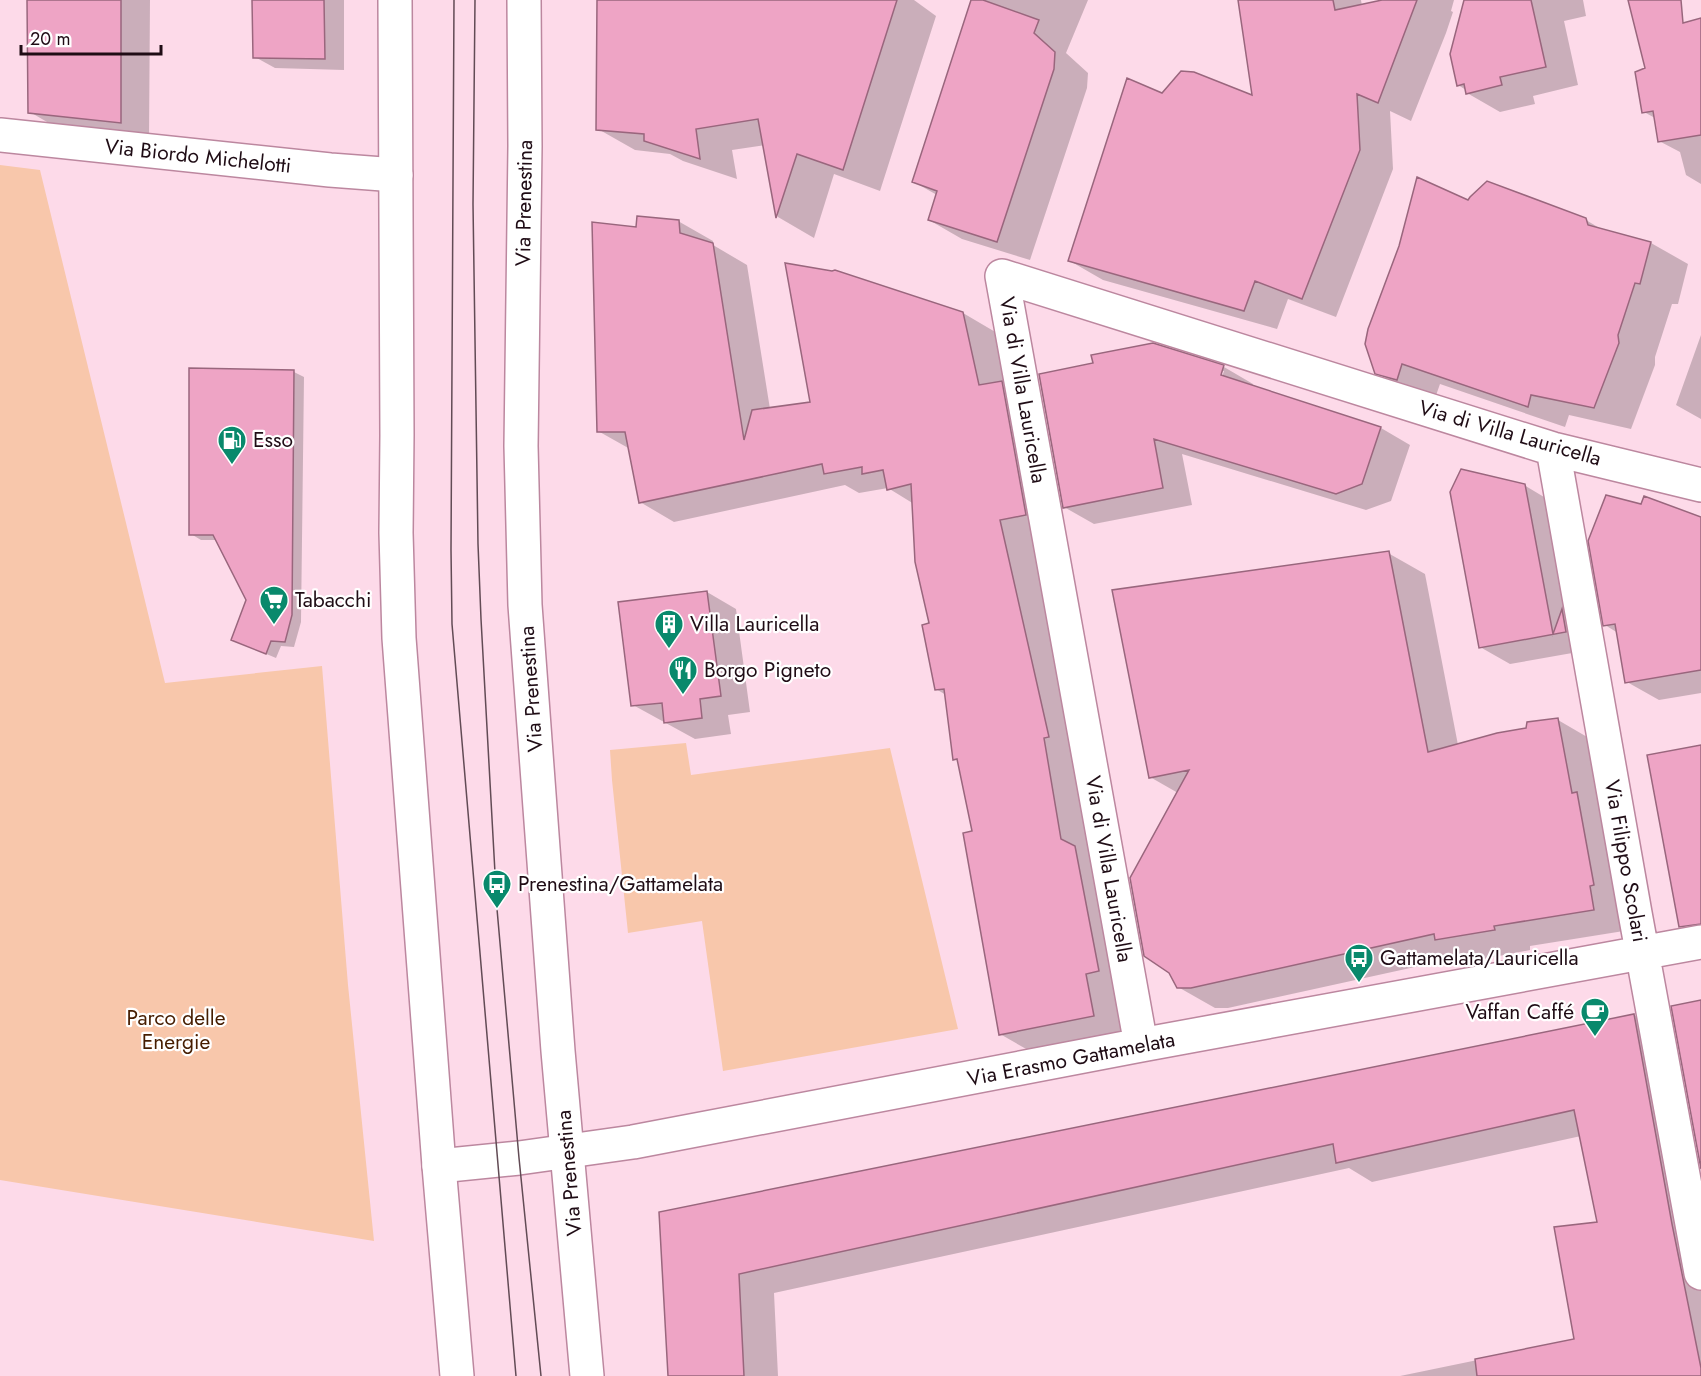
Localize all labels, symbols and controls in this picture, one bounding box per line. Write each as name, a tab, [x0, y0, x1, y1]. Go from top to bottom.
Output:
scale bar	[21, 18, 160, 56]
text: 20 m	[30, 26, 70, 52]
street label: Via Biordo Michelotti	[103, 131, 293, 181]
street label: Via Prenestina	[508, 140, 540, 266]
street label: Via di Villa Lauricella	[992, 294, 1054, 486]
street label: Via di Villa Lauricella	[1415, 393, 1605, 473]
fuel station icon: Esso	[216, 424, 248, 466]
place label: Esso	[253, 425, 293, 455]
supermarket icon: Tabacchi	[258, 584, 290, 626]
place label: Tabacchi	[295, 585, 371, 615]
building icon: Villa Lauricella	[653, 608, 685, 650]
place label: Villa Lauricella	[690, 609, 819, 639]
street label: Via Prenestina	[512, 625, 550, 753]
restaurant icon: Borgo Pigneto	[667, 654, 699, 696]
place label: Borgo Pigneto	[704, 655, 831, 685]
street label: Via di Villa Lauricella	[1078, 773, 1140, 965]
street label: Via Filippo Scolari	[1597, 777, 1655, 945]
bus stop icon: Prenestina/Gattamelata	[481, 868, 513, 910]
place label: Prenestina/Gattamelata	[518, 869, 723, 899]
bus stop icon: Gattamelata/Lauricella	[1343, 942, 1375, 984]
place label: Gattamelata/Lauricella	[1380, 943, 1579, 973]
cafe icon: Vaffan Caffé	[1579, 996, 1611, 1038]
place label: Vaffan Caffé	[1465, 997, 1574, 1027]
park label: Parco delle Energie	[127, 1003, 226, 1057]
street label: Via Erasmo Gattamelata	[965, 1024, 1177, 1094]
street label: Via Prenestina	[549, 1109, 589, 1237]

